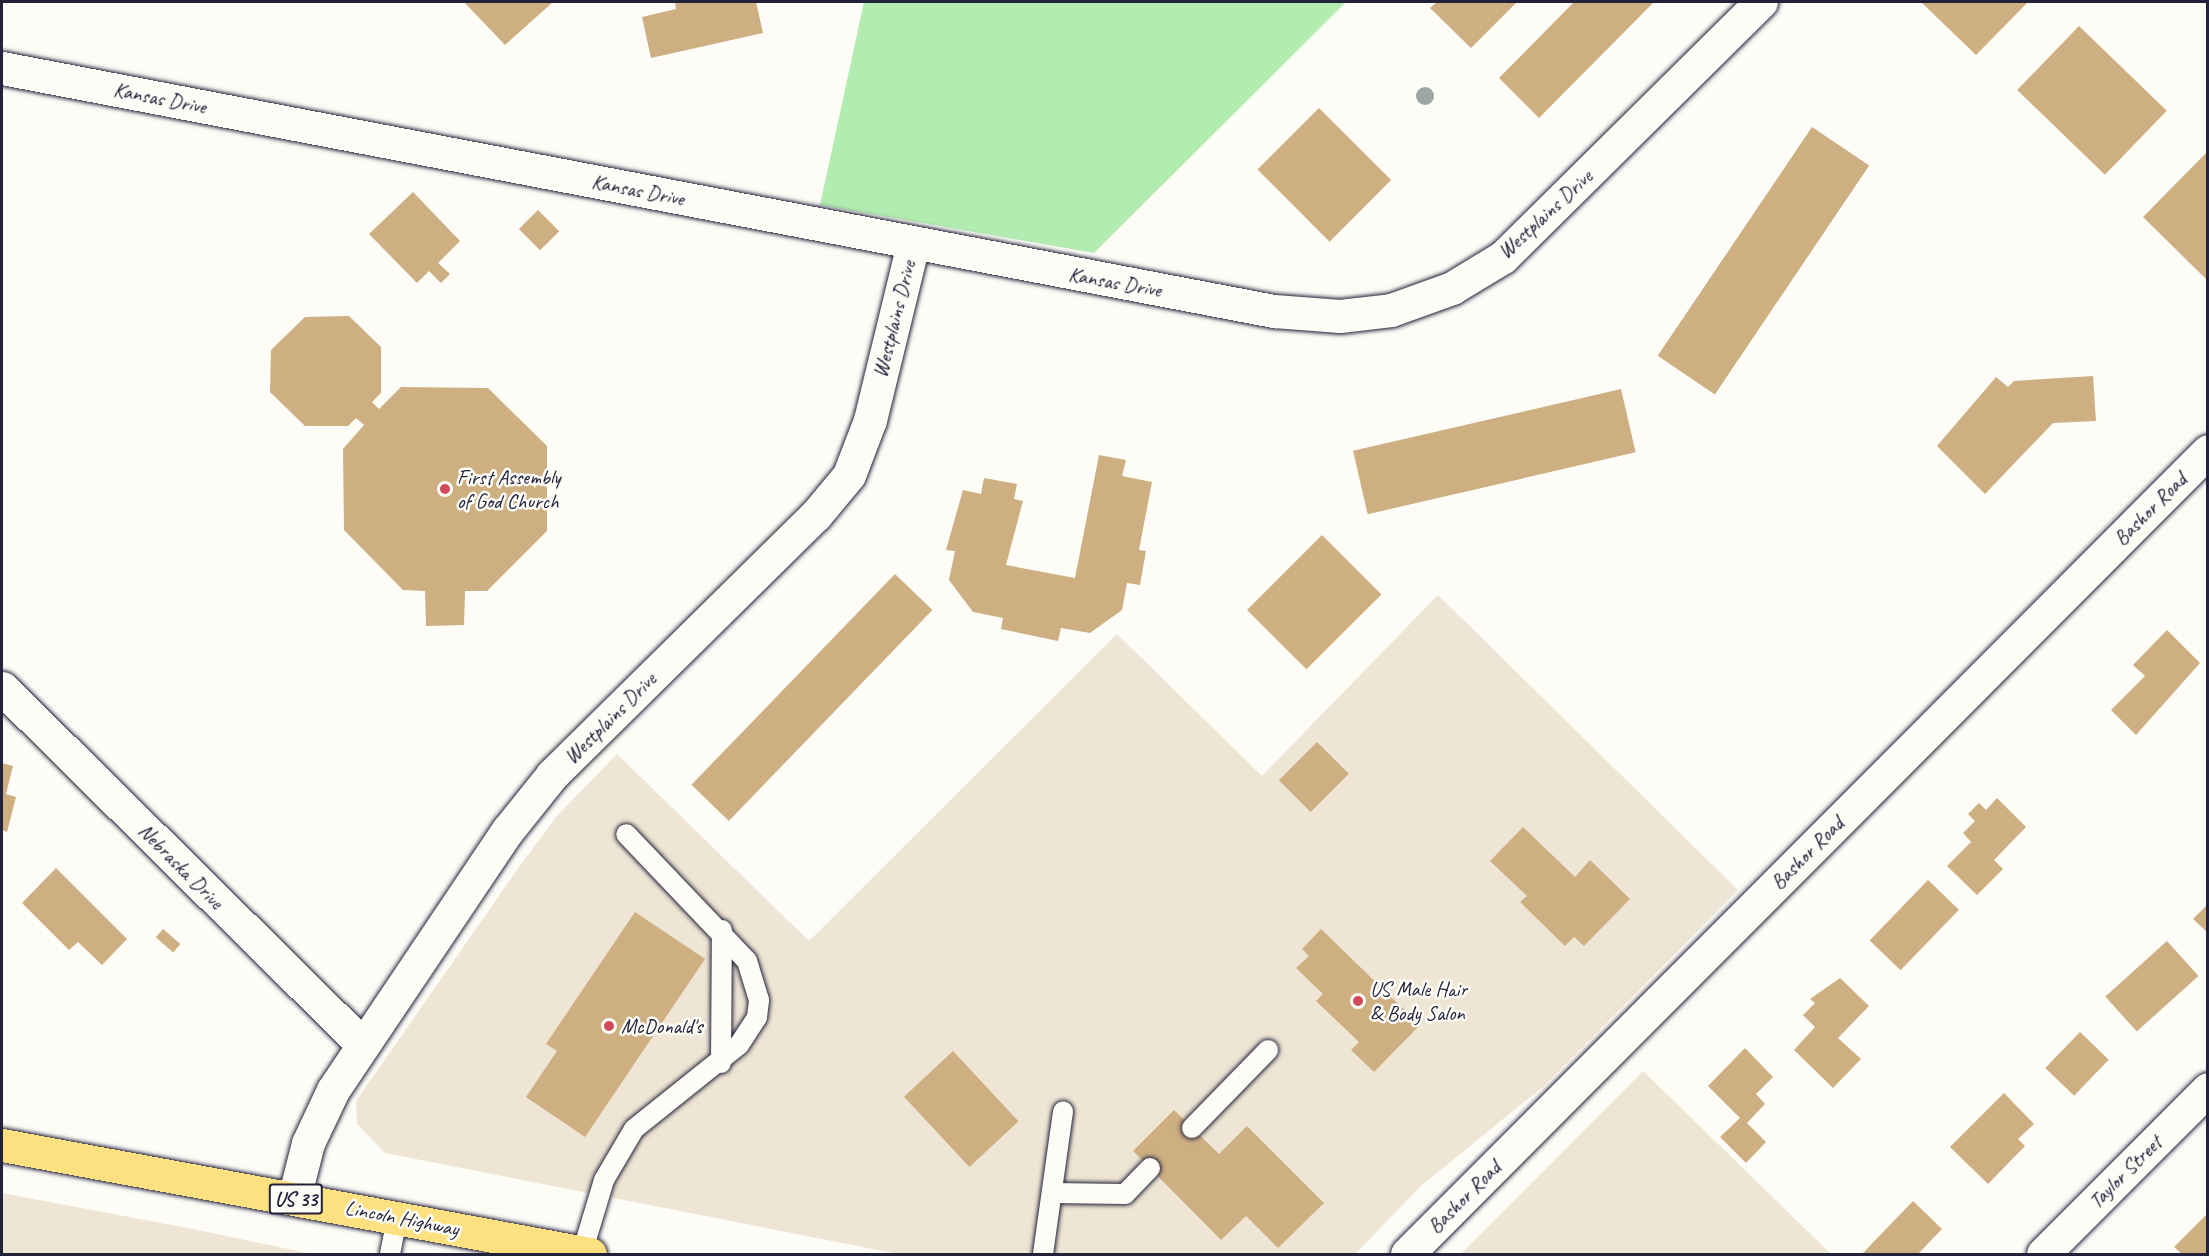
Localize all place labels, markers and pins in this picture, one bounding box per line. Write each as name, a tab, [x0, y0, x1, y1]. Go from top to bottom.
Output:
place label: First Assembly of God Church	[457, 464, 561, 514]
marker: First Assembly of God Church	[438, 482, 452, 496]
place label: US Male Hair & Body Salon	[1370, 976, 1468, 1026]
marker: US Male Hair & Body Salon	[1351, 994, 1365, 1008]
place label: McDonald's	[621, 1013, 702, 1039]
marker: McDonald's	[602, 1019, 616, 1033]

